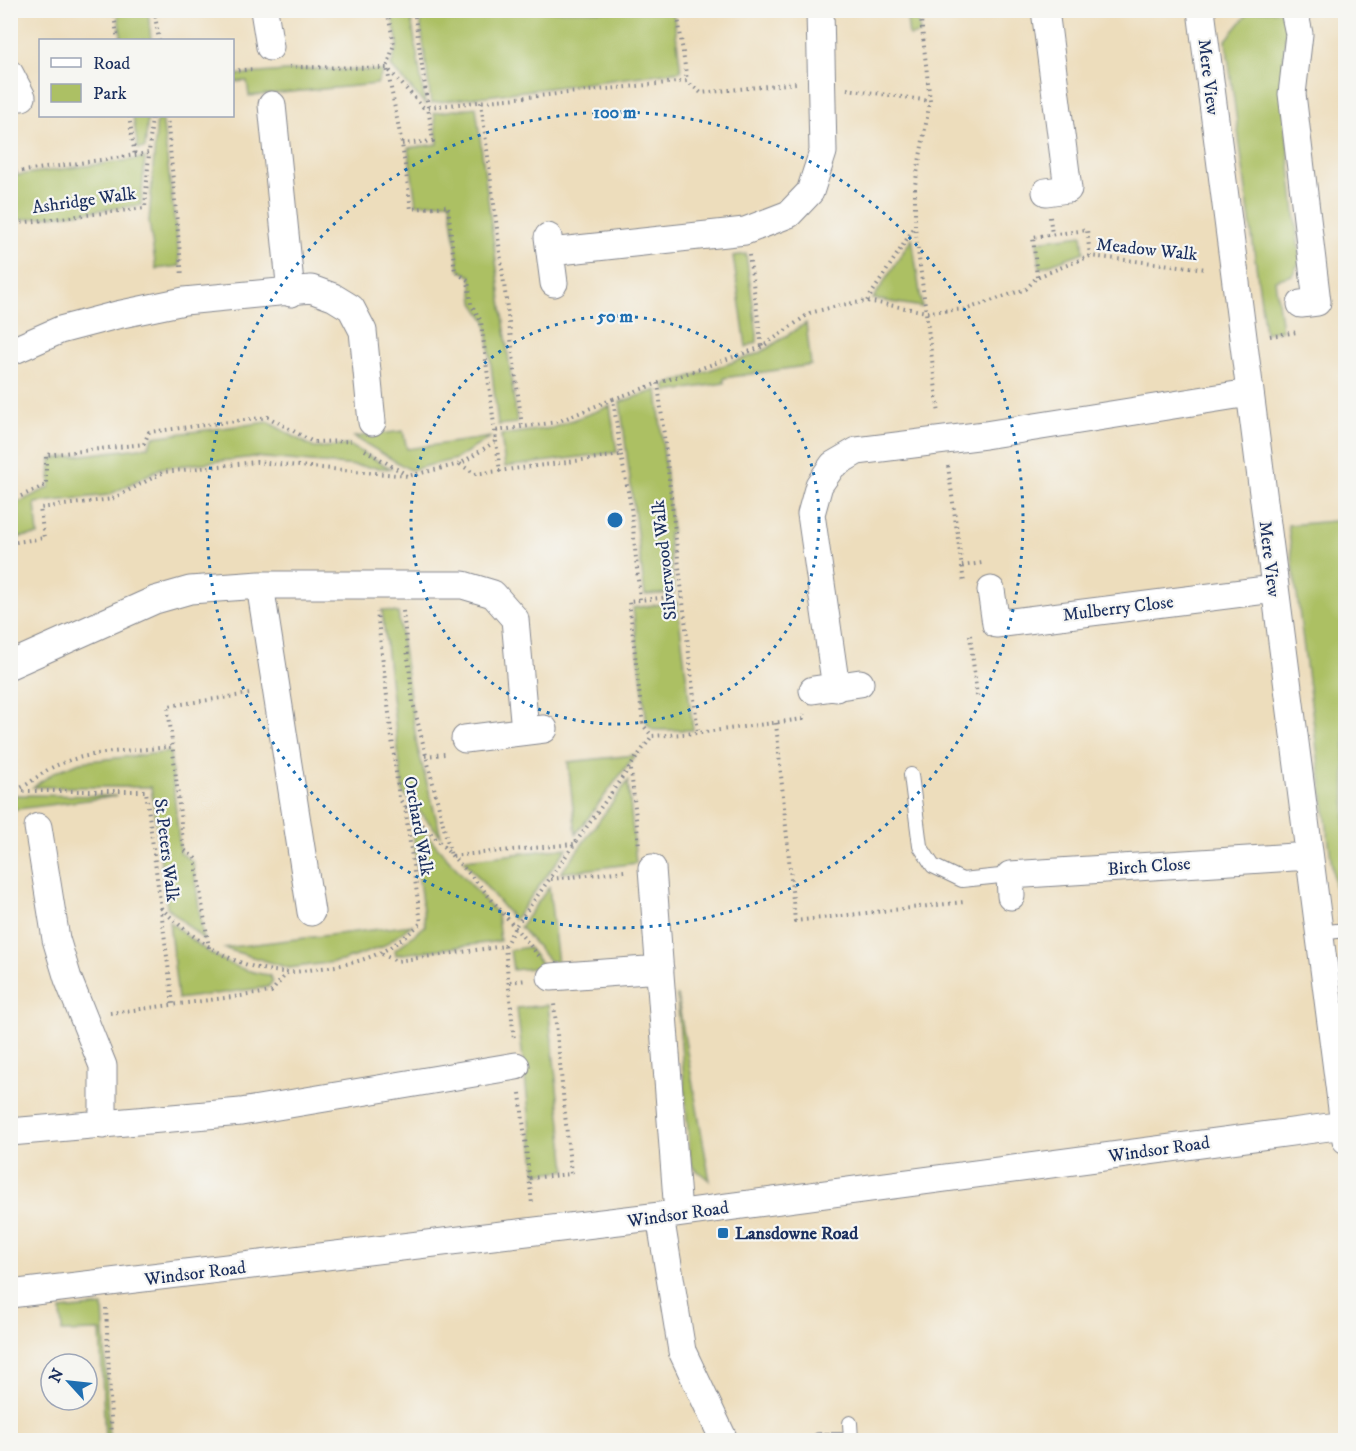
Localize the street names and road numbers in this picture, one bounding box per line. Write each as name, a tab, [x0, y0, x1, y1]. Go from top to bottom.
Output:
street label: Mere View	[1192, 38, 1224, 117]
street label: Ashridge Walk	[31, 183, 138, 219]
street label: Meadow Walk	[1095, 234, 1199, 266]
street label: Silverwood Walk	[648, 499, 682, 621]
street label: Mere View	[1253, 520, 1285, 599]
street label: Mulberry Close	[1061, 591, 1175, 627]
street label: Orchard Walk	[398, 774, 438, 878]
street label: St Peters Walk	[149, 797, 183, 903]
street label: Birch Close	[1107, 853, 1191, 881]
street label: Windsor Road	[1106, 1132, 1211, 1168]
street label: Windsor Road	[625, 1197, 730, 1233]
street label: Windsor Road	[142, 1257, 247, 1291]

